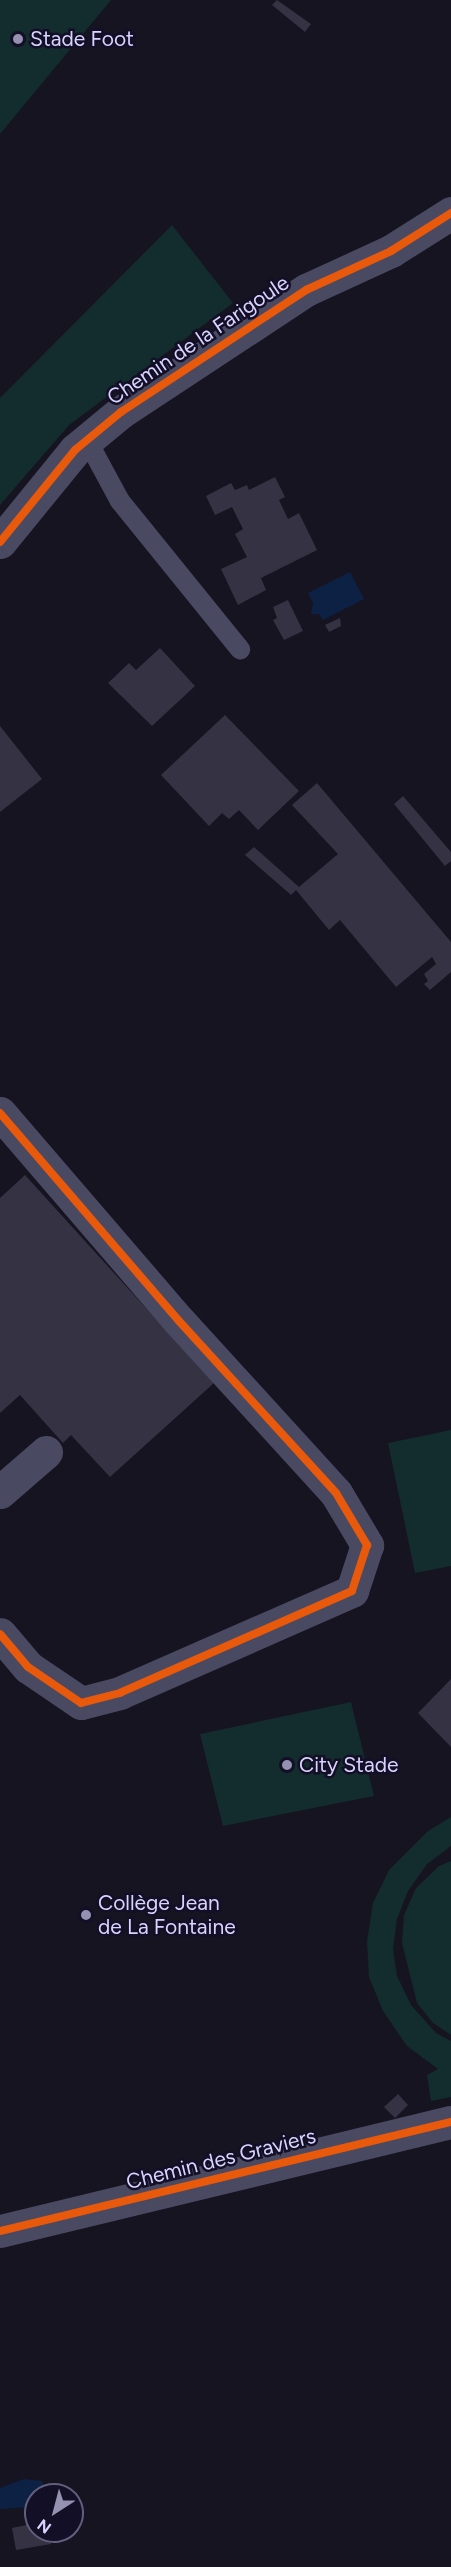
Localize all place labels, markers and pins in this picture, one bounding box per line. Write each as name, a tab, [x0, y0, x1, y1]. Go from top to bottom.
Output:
place label: Stade Foot	[30, 26, 134, 52]
marker: Stade Foot	[11, 32, 25, 46]
place label: City Stade	[299, 1752, 398, 1778]
marker: City Stade	[280, 1758, 294, 1772]
place label: Collège Jean de La Fontaine	[98, 1890, 236, 1940]
marker: Collège Jean de La Fontaine	[79, 1908, 93, 1922]

